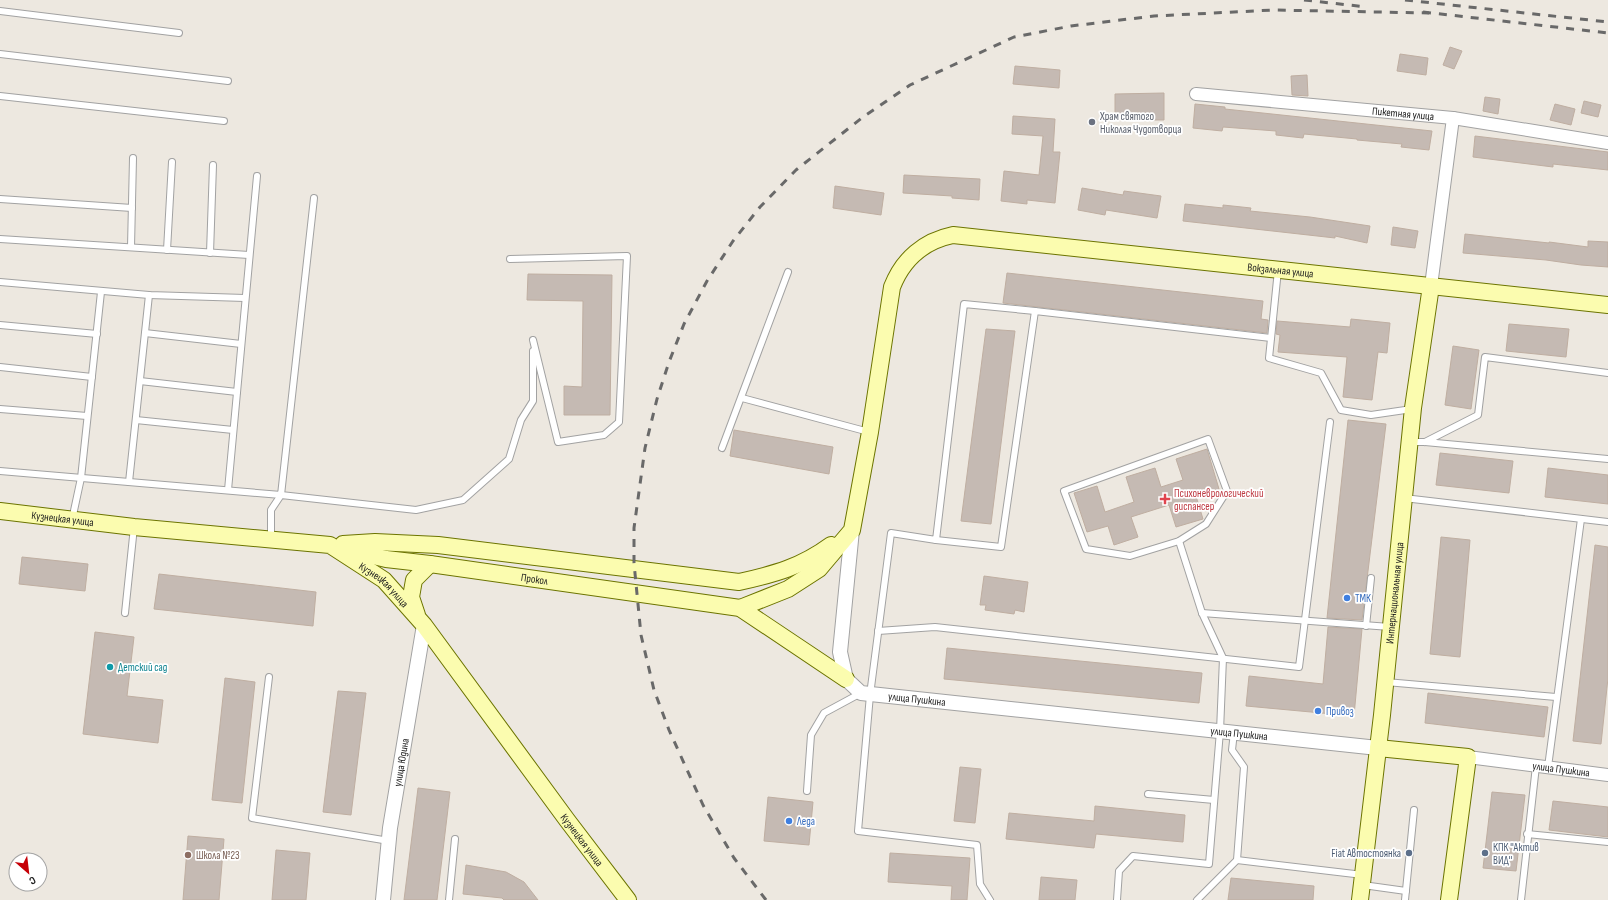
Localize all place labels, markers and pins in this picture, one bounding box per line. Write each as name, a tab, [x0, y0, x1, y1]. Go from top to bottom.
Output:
place label: Храм святого Николая Чудотворца	[1099, 110, 1181, 136]
marker: Храм святого Николая Чудотворца	[1087, 117, 1097, 127]
place label: Психоневрологический диспансер	[1174, 487, 1264, 513]
marker: Психоневрологический диспансер	[1159, 493, 1171, 505]
place label: ТМК	[1355, 592, 1371, 605]
marker: ТМК	[1342, 593, 1352, 603]
place label: Детский сад	[118, 661, 167, 674]
marker: Детский сад	[105, 662, 115, 672]
place label: Привоз	[1326, 705, 1354, 718]
marker: Привоз	[1313, 706, 1323, 716]
place label: Леда	[796, 815, 815, 828]
marker: Леда	[784, 816, 794, 826]
place label: КПК ''Актив ВИД''	[1493, 841, 1539, 867]
place label: Fiat Автостоянка	[1331, 847, 1401, 860]
marker: Fiat Автостоянка	[1404, 848, 1414, 858]
marker: КПК ''Актив ВИД''	[1480, 848, 1490, 858]
place label: Школа №23	[196, 849, 240, 862]
marker: Школа №23	[183, 850, 193, 860]

